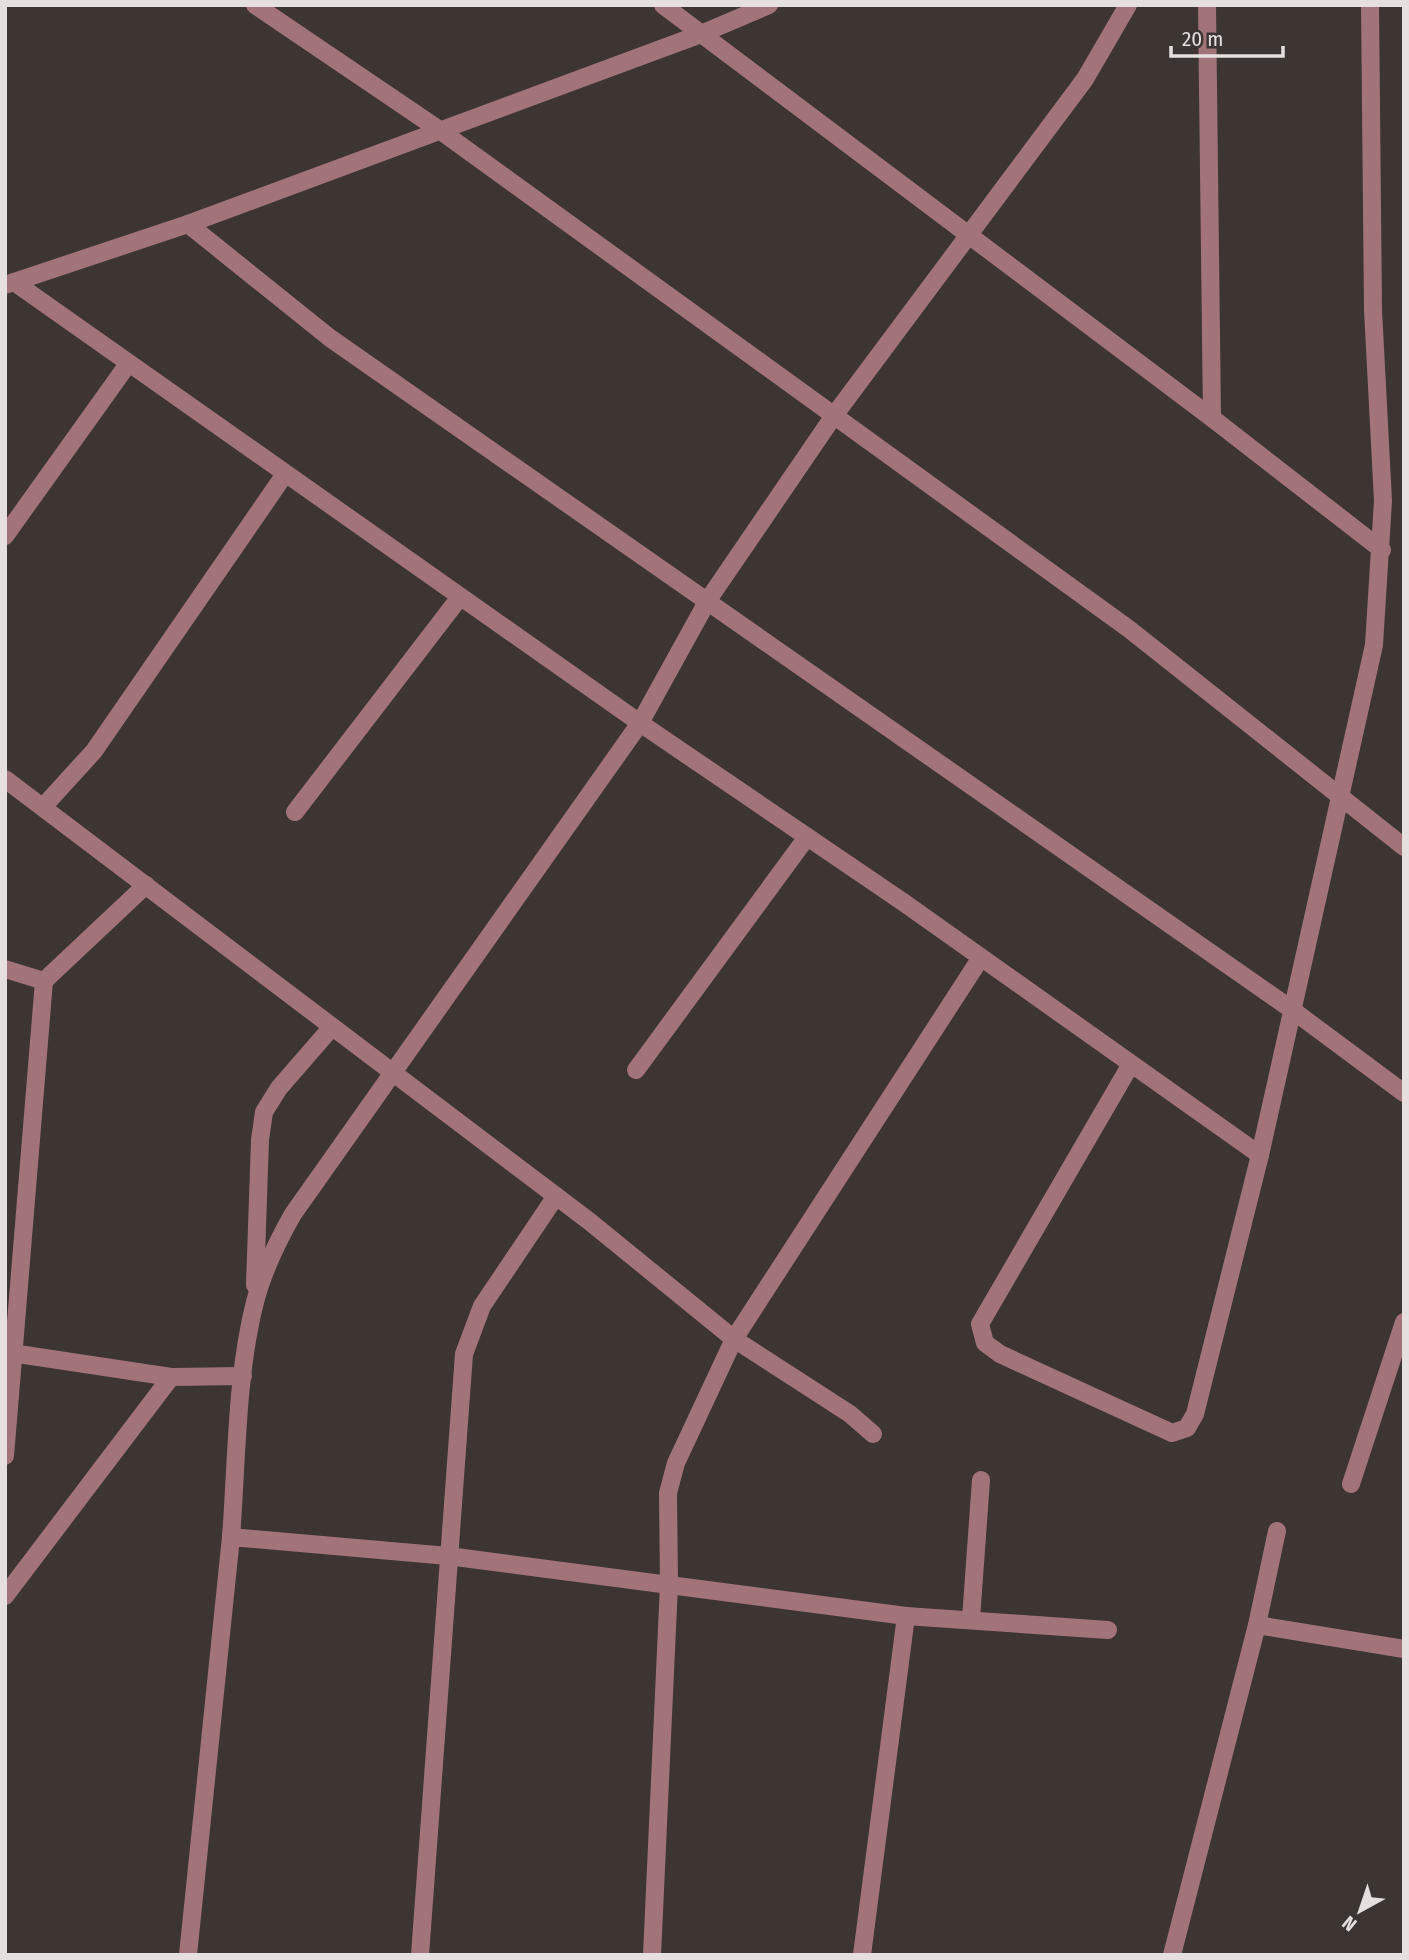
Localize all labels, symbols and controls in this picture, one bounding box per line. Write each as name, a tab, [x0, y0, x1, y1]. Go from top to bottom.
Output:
scale bar	[1171, 14, 1283, 58]
text: 20 m	[1182, 26, 1223, 52]
north arrow	[1325, 1876, 1395, 1946]
text: N	[1338, 1911, 1361, 1936]

